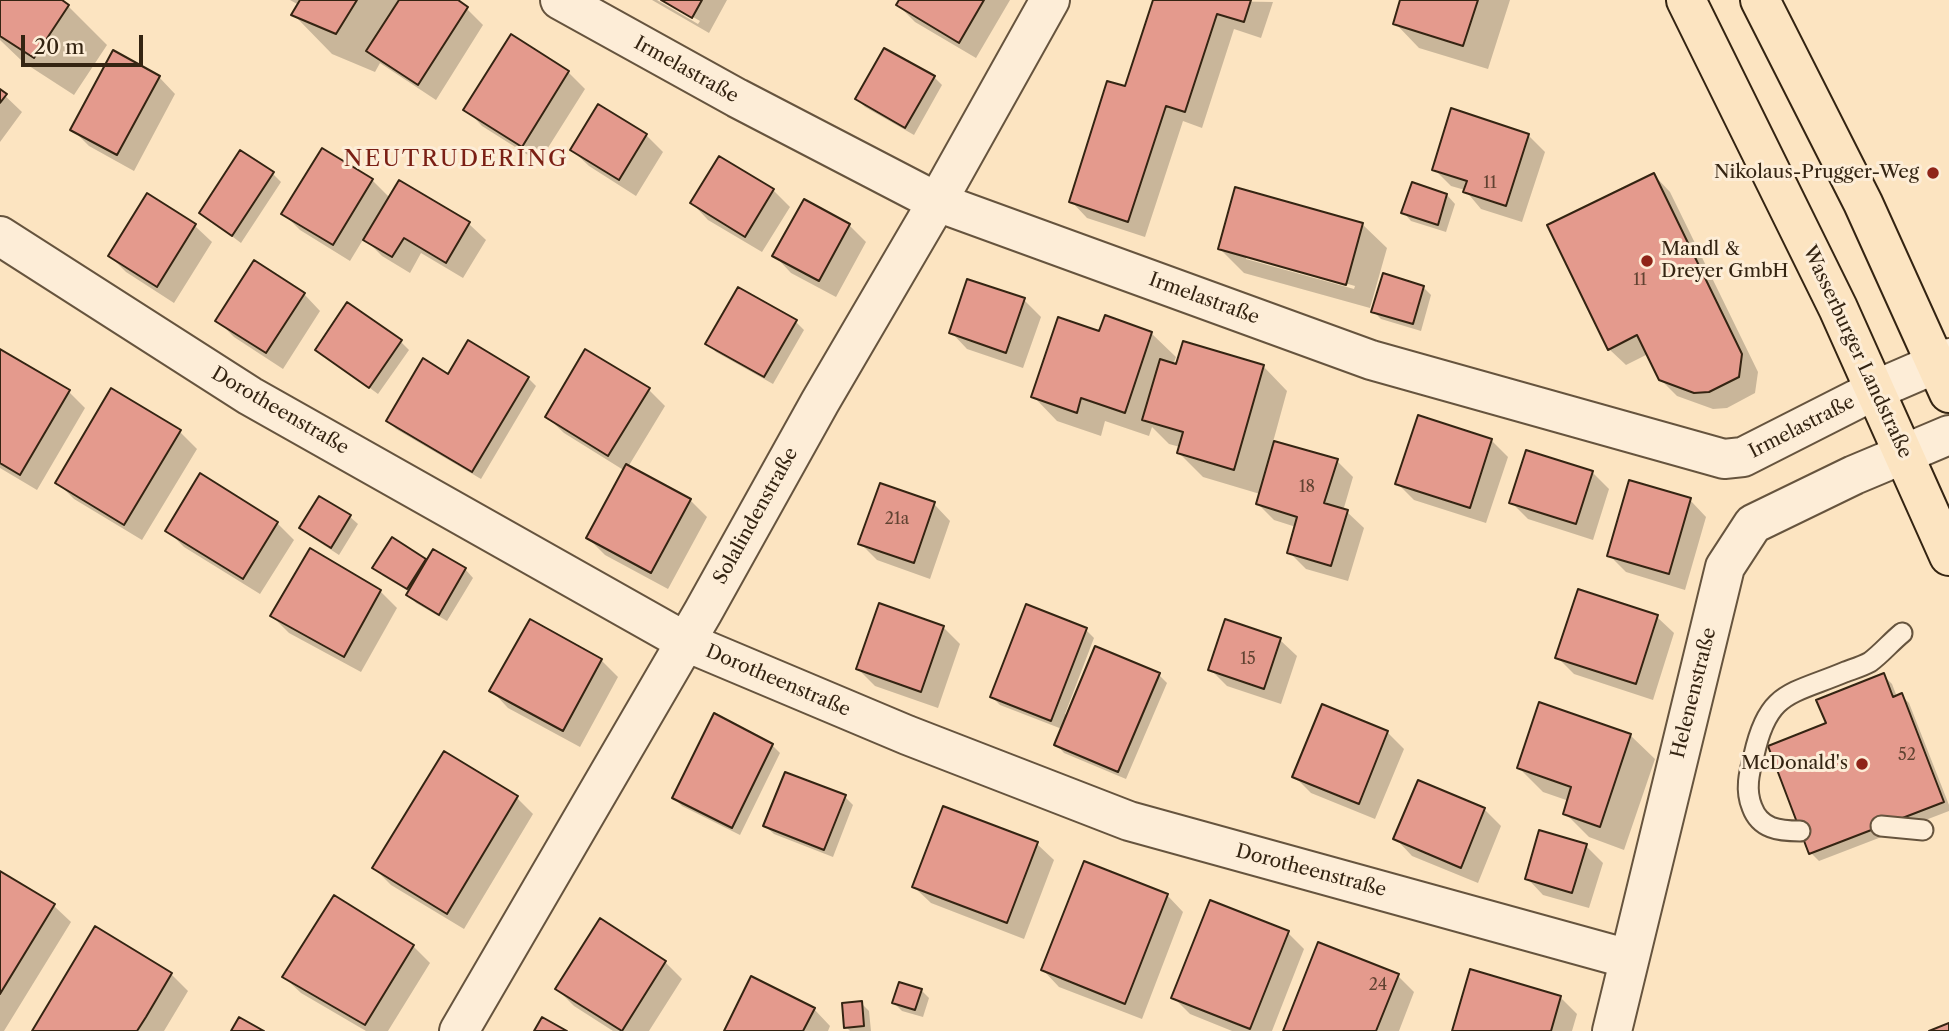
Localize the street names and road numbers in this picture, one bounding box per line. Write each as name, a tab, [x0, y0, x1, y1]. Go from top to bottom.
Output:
street label: Irmelastraße	[630, 32, 742, 108]
street label: Wasserburger Landstraße	[1798, 242, 1916, 462]
street label: Irmelastraße	[1146, 268, 1262, 330]
street label: Dorotheenstraße	[207, 362, 353, 460]
street label: Irmelastraße	[1745, 391, 1859, 463]
street label: Solalindenstraße	[709, 444, 803, 588]
street label: Helenenstraße	[1667, 625, 1721, 761]
street label: Dorotheenstraße	[702, 640, 854, 722]
street label: Dorotheenstraße	[1233, 840, 1389, 902]

